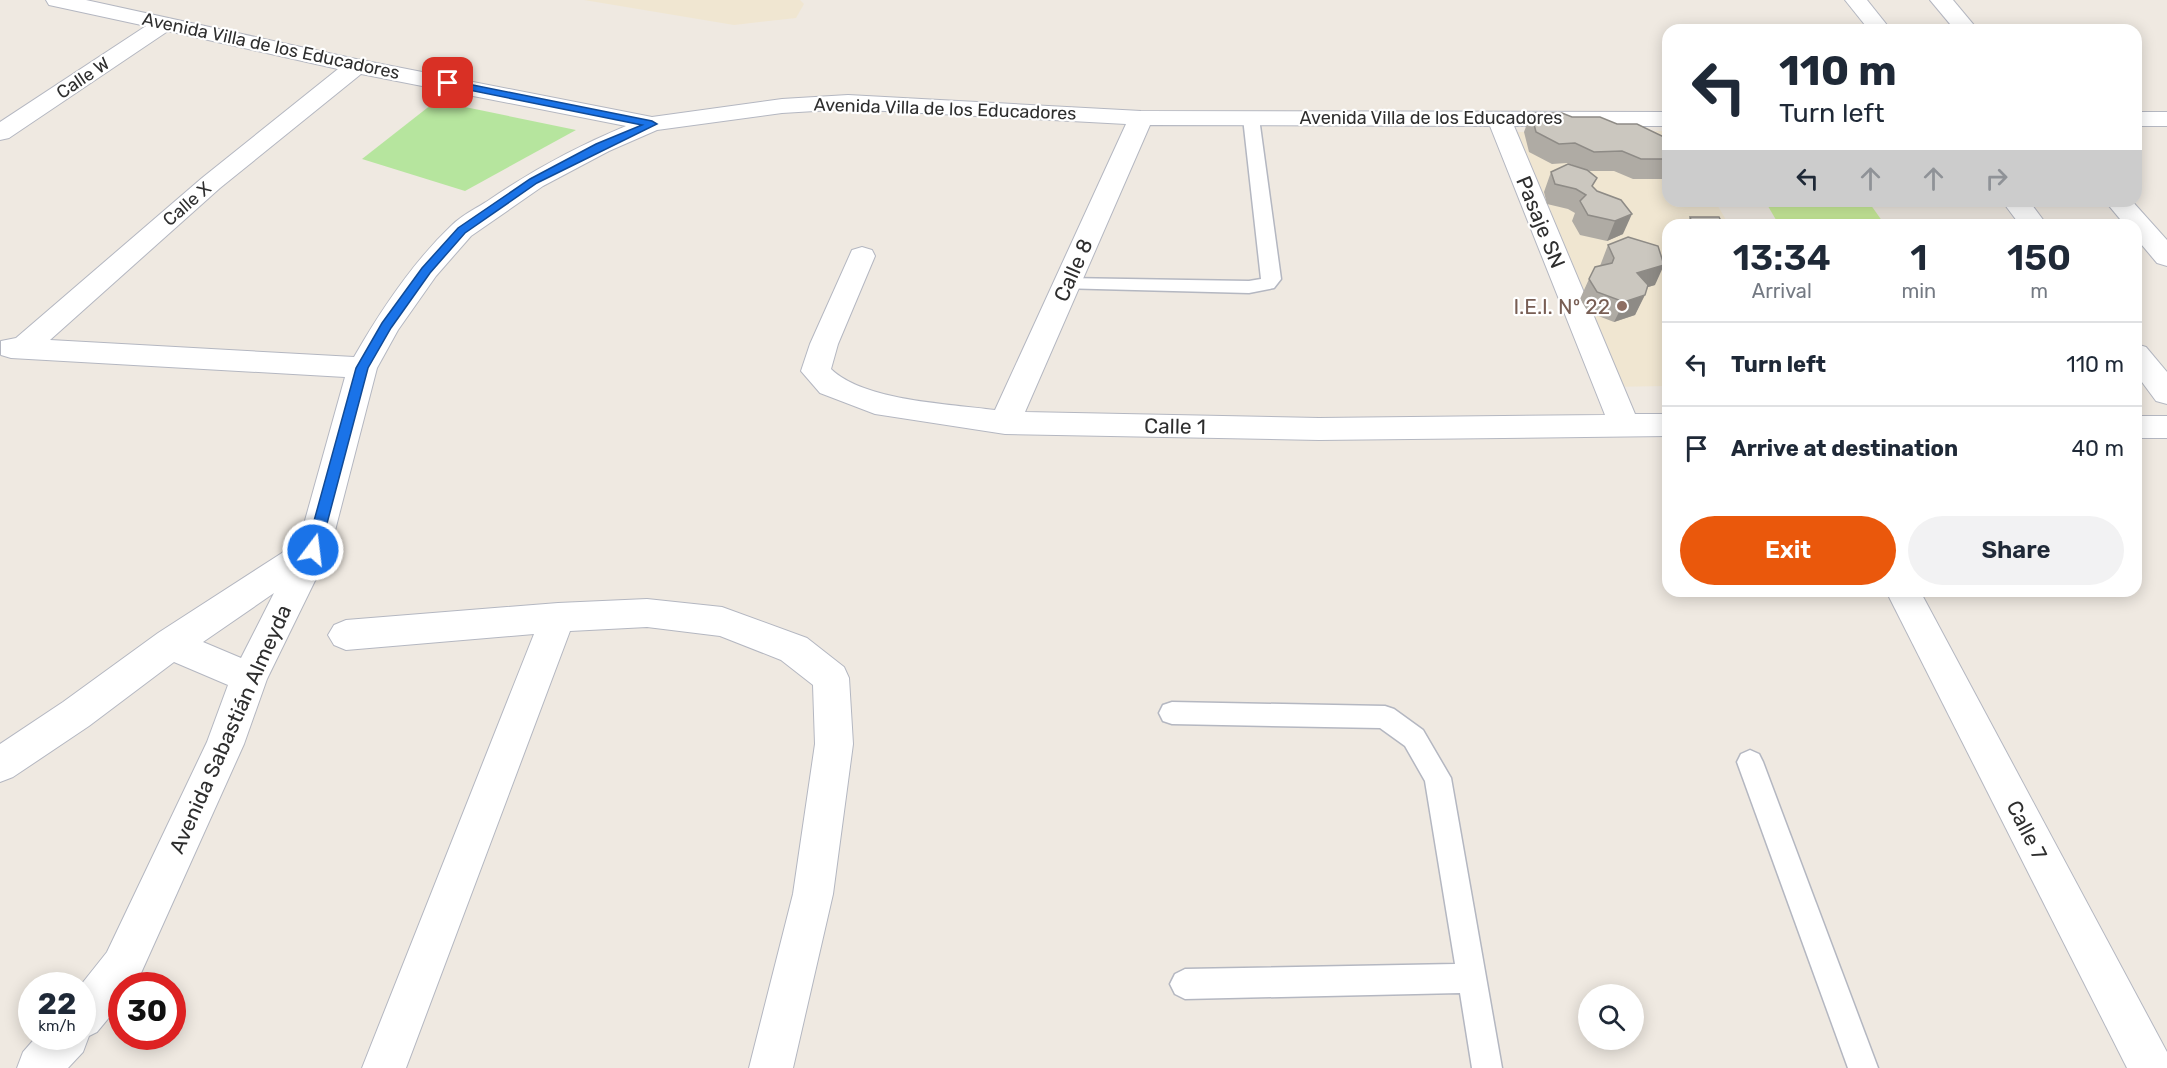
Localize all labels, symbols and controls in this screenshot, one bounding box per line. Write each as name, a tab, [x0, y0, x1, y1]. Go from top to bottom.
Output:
street label: Avenida Villa de los Educadores	[140, 8, 402, 84]
text: 110 m	[1779, 46, 1897, 96]
icon: left	[1680, 48, 1758, 126]
street label: Calle W	[52, 52, 114, 104]
pin	[422, 57, 473, 108]
icon: arrive	[431, 66, 464, 99]
street label: Avenida Villa de los Educadores	[813, 93, 1077, 125]
text: Turn left	[1779, 97, 1884, 129]
street label: Avenida Villa de los Educadores	[1300, 107, 1562, 129]
icon: left	[1791, 162, 1824, 195]
icon: ahead	[1854, 162, 1887, 195]
icon: ahead	[1917, 162, 1950, 195]
icon: right	[1980, 162, 2013, 195]
street label: Pasaje SN	[1511, 172, 1571, 272]
street label: Calle X	[158, 177, 216, 231]
street label: Calle 8	[1048, 235, 1098, 305]
text: 13:34	[1733, 236, 1831, 279]
text: 1	[1910, 236, 1928, 279]
text: 150	[2007, 236, 2071, 279]
text: Arrival	[1752, 279, 1812, 303]
text: min	[1902, 279, 1936, 303]
text: m	[2030, 279, 2048, 303]
place label: I.E.I. Nº 22	[1513, 294, 1610, 319]
marker: I.E.I. Nº 22	[1615, 299, 1629, 313]
icon: left	[1680, 348, 1713, 381]
text: Turn left	[1731, 351, 1826, 378]
text: 110 m	[2066, 351, 2124, 378]
street label: Calle 1	[1144, 413, 1206, 439]
icon: arrive	[1680, 432, 1713, 465]
text: Arrive at destination	[1731, 435, 1958, 462]
text: 40 m	[2071, 435, 2124, 462]
button: Exit	[1680, 516, 1896, 585]
button: Share	[1908, 516, 2124, 585]
position arrow	[281, 518, 345, 582]
street label: Avenida Sabastián Almeyda	[164, 601, 296, 857]
street label: Calle 7	[2001, 796, 2053, 864]
speed limit sign: 30	[108, 972, 186, 1050]
map controls	[1578, 984, 1644, 1050]
button: search	[1578, 984, 1644, 1050]
text: 22	[38, 986, 77, 1022]
text: km/h	[38, 1017, 76, 1035]

